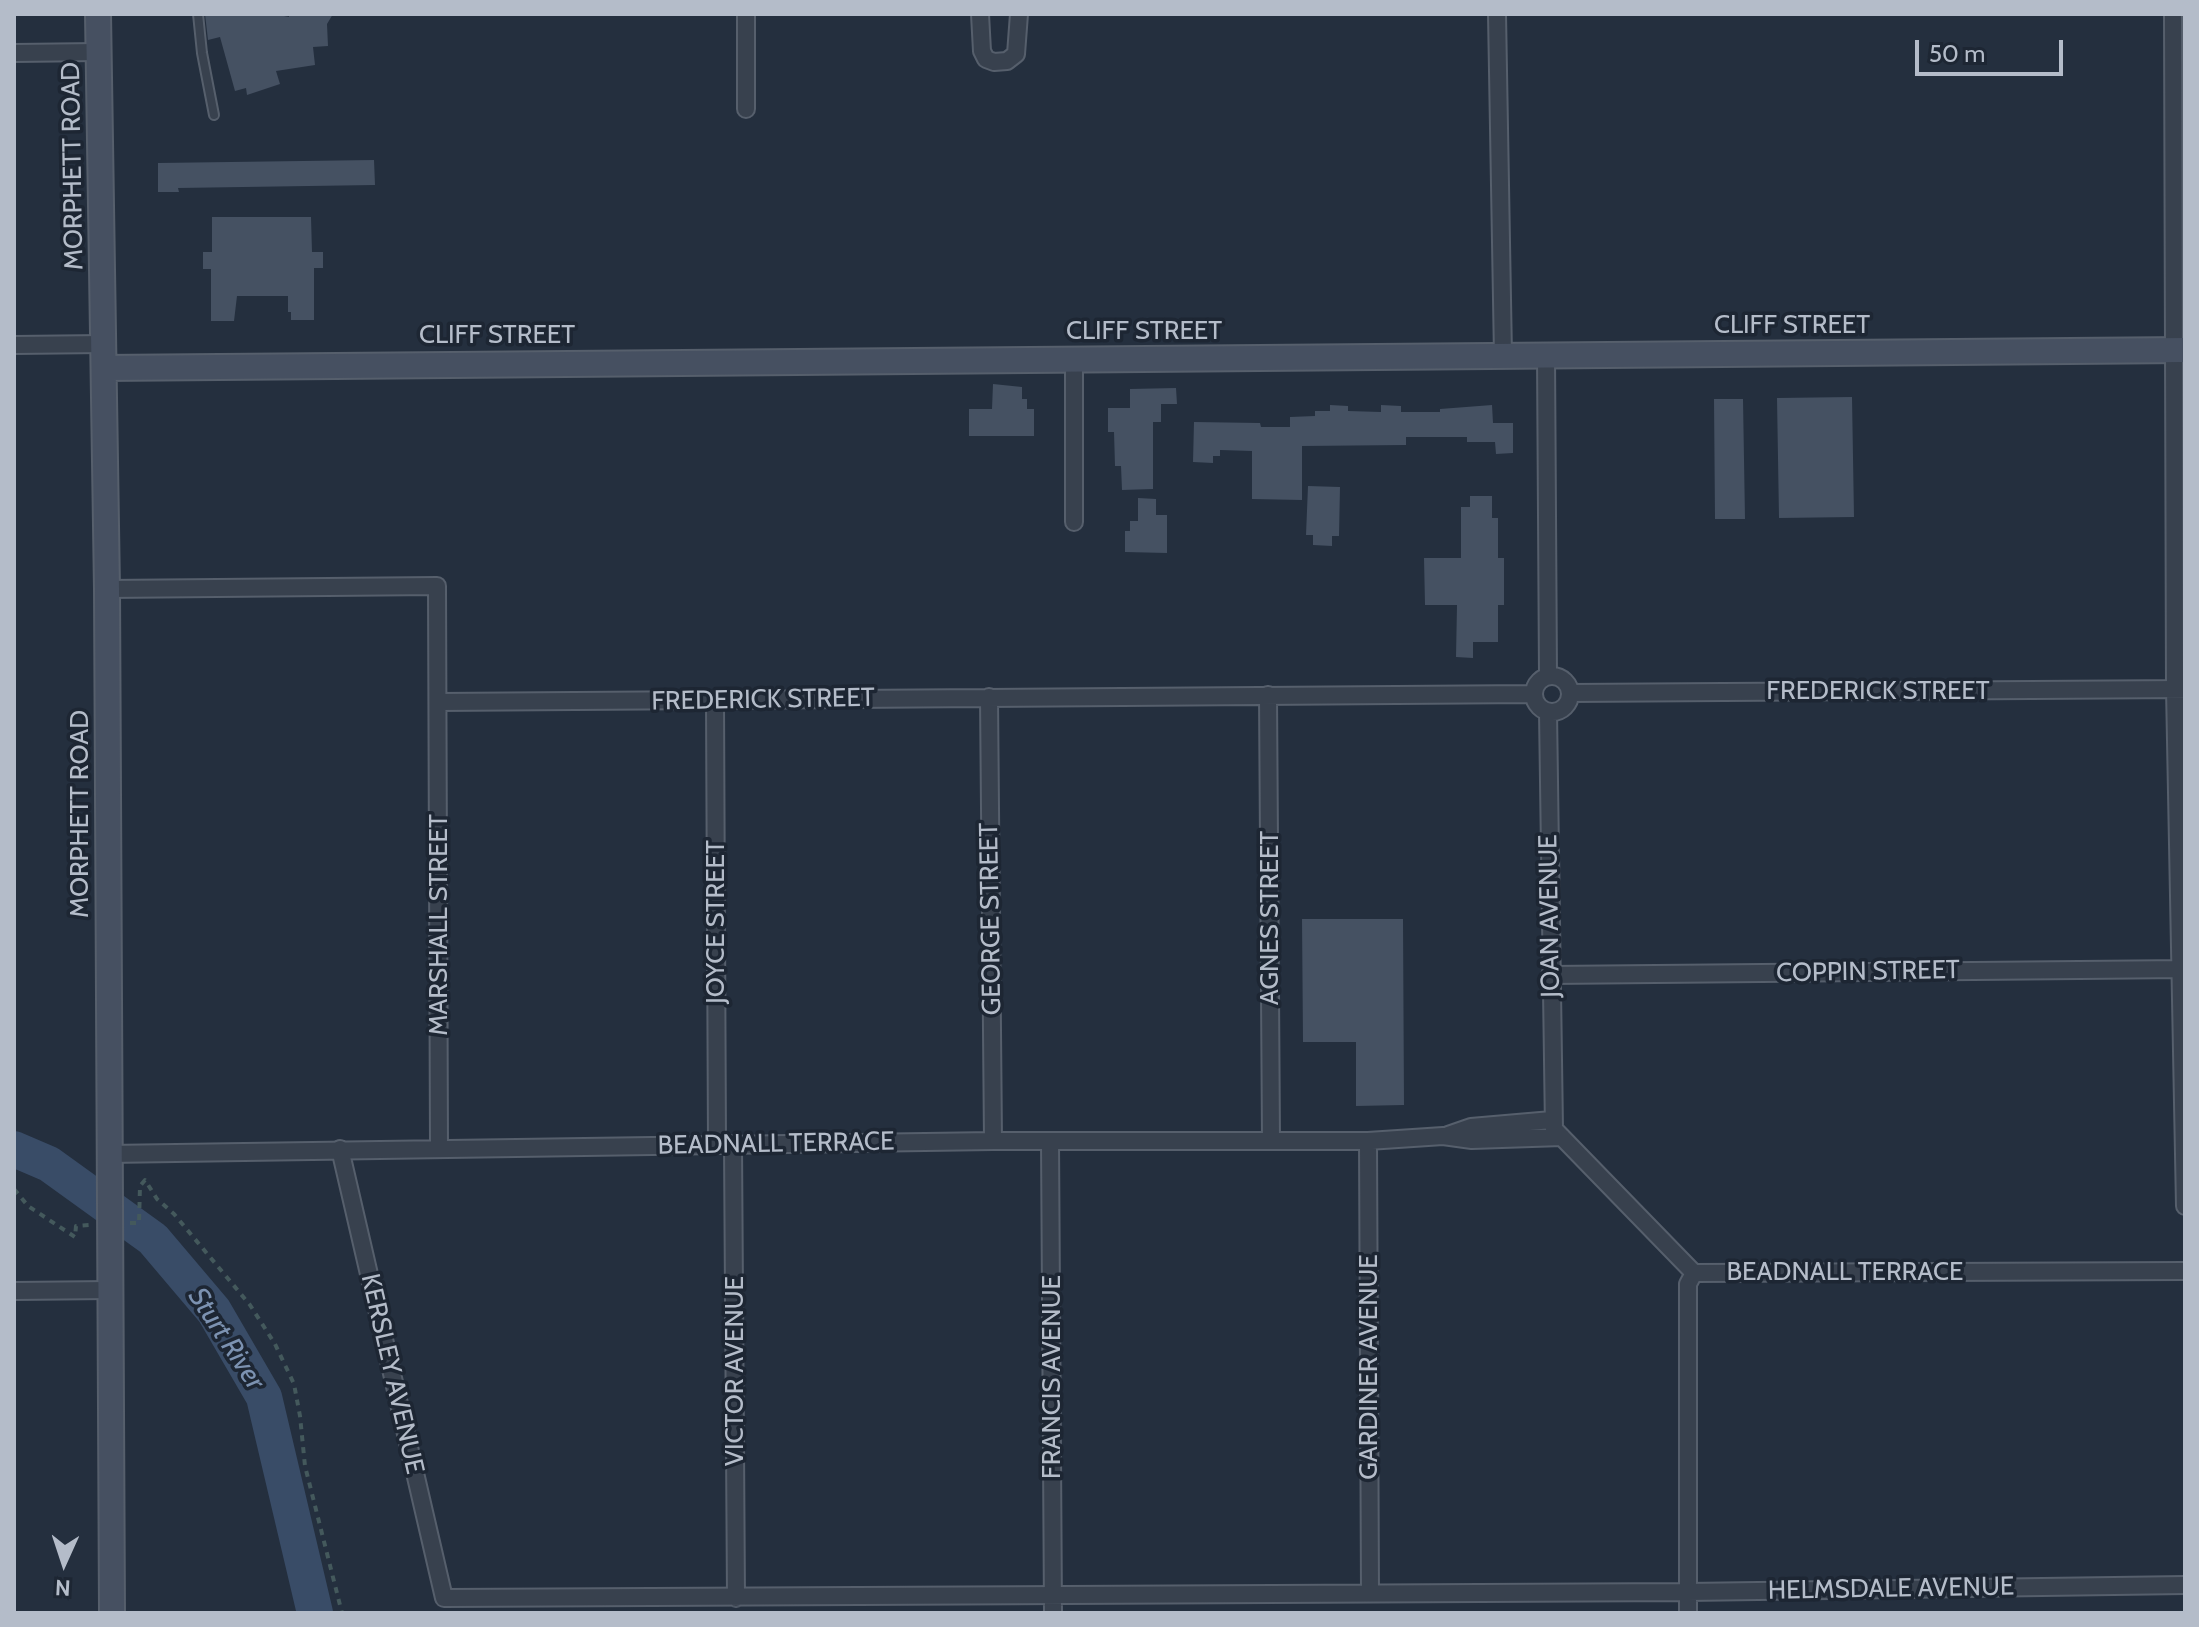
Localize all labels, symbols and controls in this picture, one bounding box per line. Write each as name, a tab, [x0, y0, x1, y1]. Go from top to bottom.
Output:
scale bar	[1919, 24, 2067, 74]
text: 50 m	[1929, 39, 1985, 68]
street label: MORPHETT ROAD	[56, 62, 90, 270]
street label: CLIFF STREET	[1714, 309, 1870, 341]
street label: CLIFF STREET	[1066, 315, 1222, 347]
street label: CLIFF STREET	[419, 319, 575, 351]
street label: FREDERICK STREET	[1766, 675, 1990, 707]
street label: FREDERICK STREET	[651, 682, 875, 718]
street label: MORPHETT ROAD	[64, 710, 96, 918]
street label: MARSHALL STREET	[423, 814, 455, 1036]
street label: GEORGE STREET	[974, 823, 1008, 1015]
street label: AGNES STREET	[1254, 831, 1286, 1005]
street label: JOAN AVENUE	[1533, 834, 1567, 998]
street label: JOYCE STREET	[700, 840, 732, 1004]
street label: COPPIN STREET	[1776, 955, 1960, 989]
street label: BEADNALL TERRACE	[657, 1126, 895, 1162]
street label: GARDINER AVENUE	[1353, 1254, 1385, 1480]
street label: BEADNALL TERRACE	[1727, 1256, 1963, 1288]
street label: KERSLEY AVENUE	[354, 1271, 430, 1477]
street label: FRANCIS AVENUE	[1036, 1275, 1068, 1479]
street label: VICTOR AVENUE	[719, 1276, 751, 1466]
water label: Sturt River	[181, 1282, 271, 1396]
north arrow	[24, 1523, 104, 1603]
street label: HELMSDALE AVENUE	[1767, 1571, 2015, 1607]
text: N	[54, 1574, 71, 1601]

